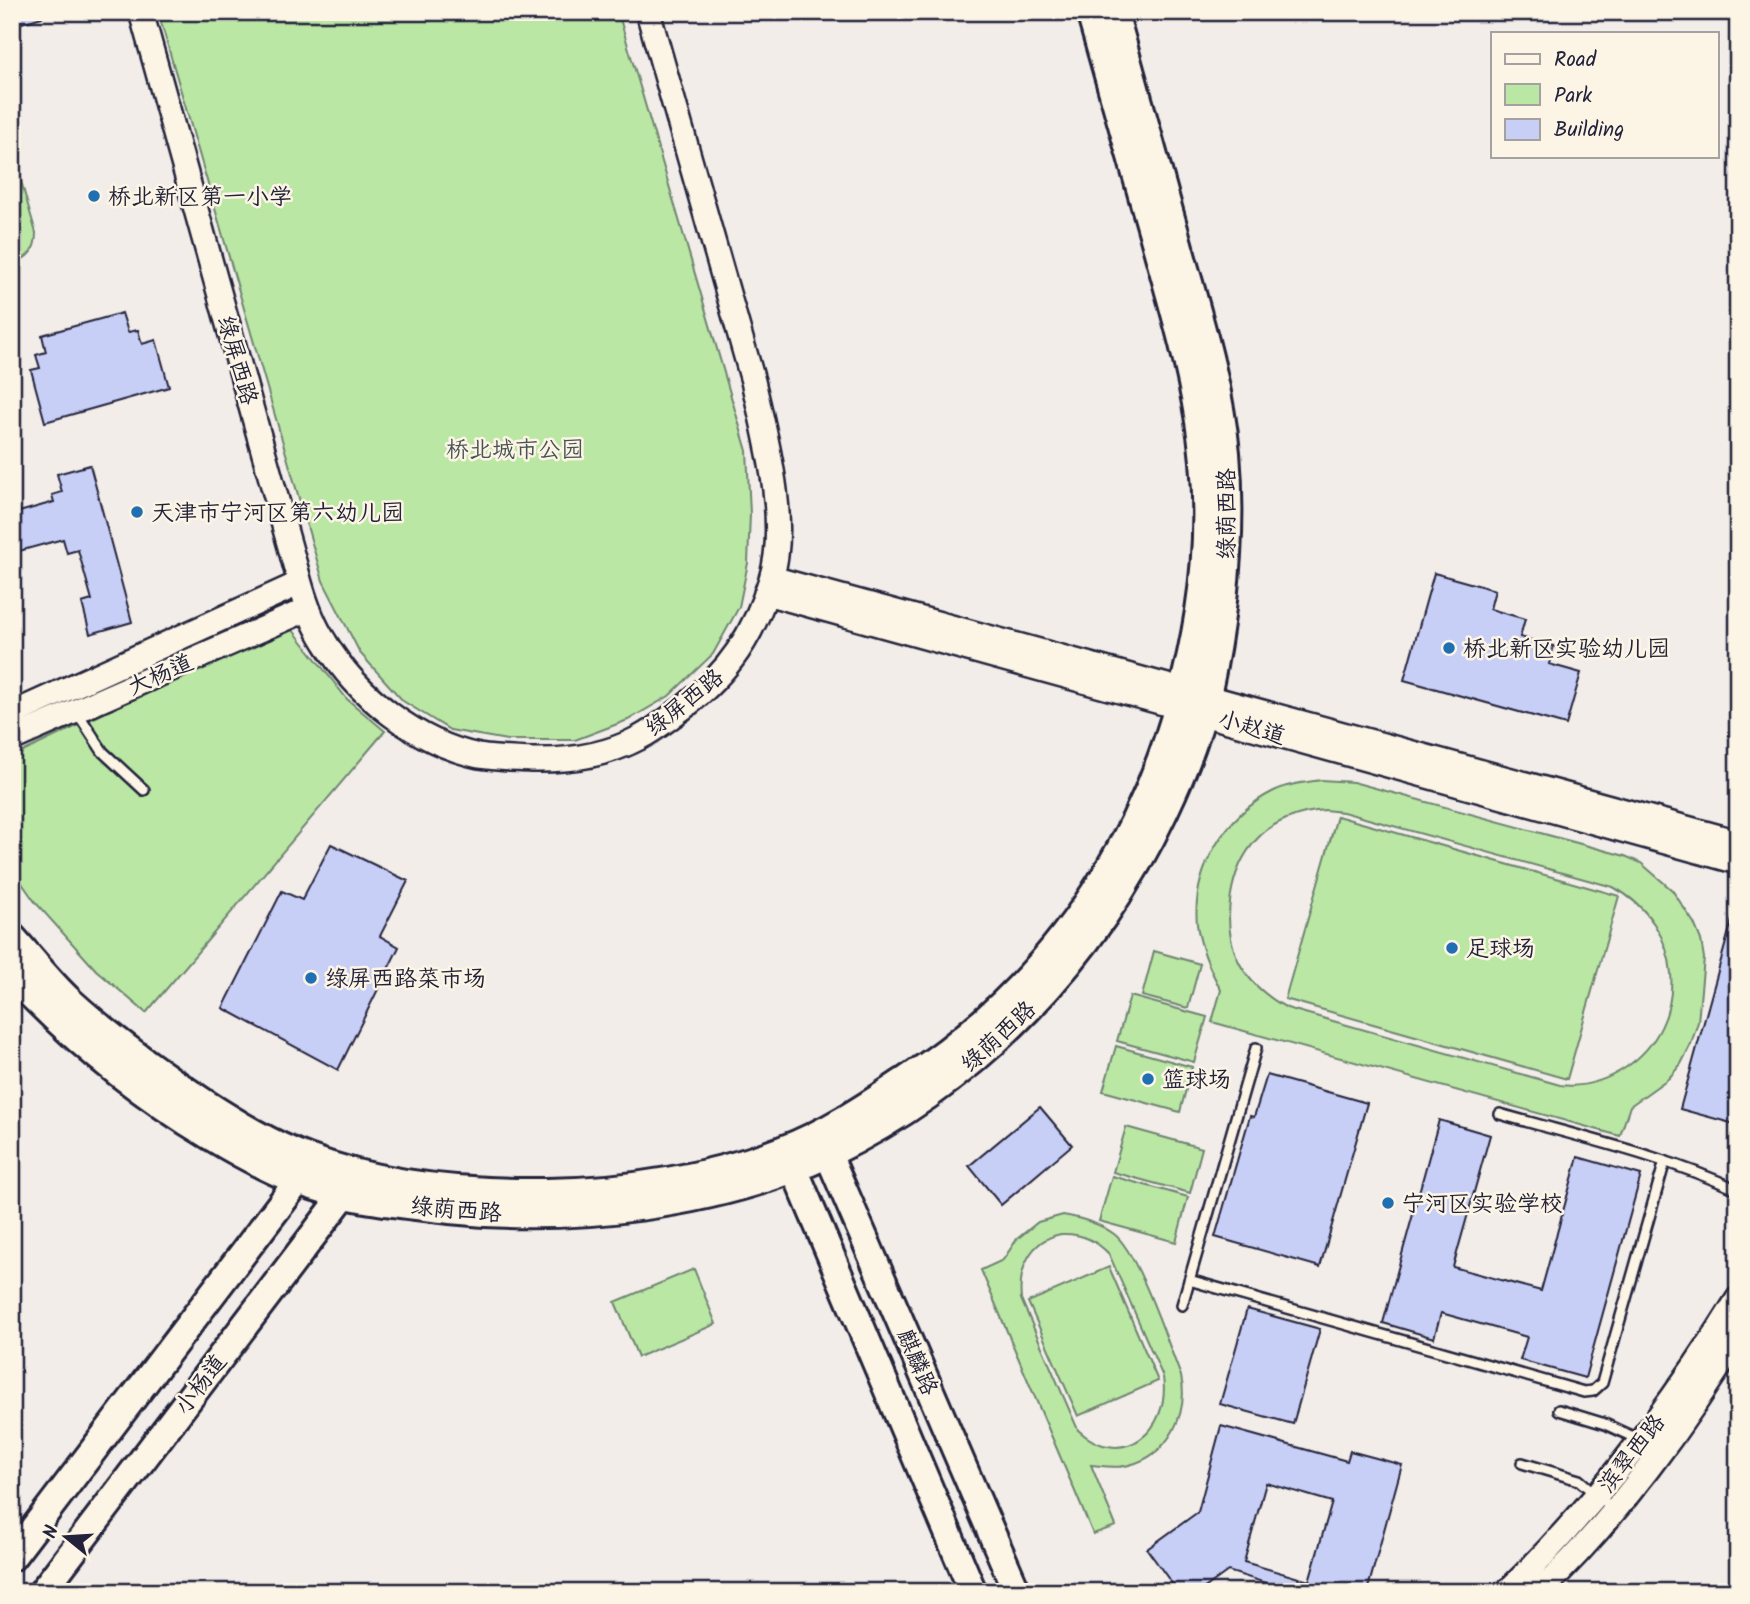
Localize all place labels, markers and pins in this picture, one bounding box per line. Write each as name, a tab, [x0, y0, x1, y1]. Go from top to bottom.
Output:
place label: 桥北新区第一小学	[108, 180, 292, 216]
marker: 桥北新区第一小学	[86, 188, 102, 204]
place label: 天津市宁河区第六幼儿园	[151, 496, 404, 532]
marker: 天津市宁河区第六幼儿园	[129, 504, 145, 520]
place label: 桥北新区实验幼儿园	[1463, 632, 1670, 668]
marker: 桥北新区实验幼儿园	[1441, 640, 1457, 656]
place label: 足球场	[1466, 932, 1535, 968]
marker: 足球场	[1444, 940, 1460, 956]
place label: 绿屏西路菜市场	[325, 962, 486, 998]
marker: 绿屏西路菜市场	[303, 970, 319, 986]
place label: 篮球场	[1162, 1063, 1231, 1099]
marker: 篮球场	[1140, 1071, 1156, 1087]
place label: 宁河区实验学校	[1402, 1187, 1563, 1223]
marker: 宁河区实验学校	[1380, 1195, 1396, 1211]

